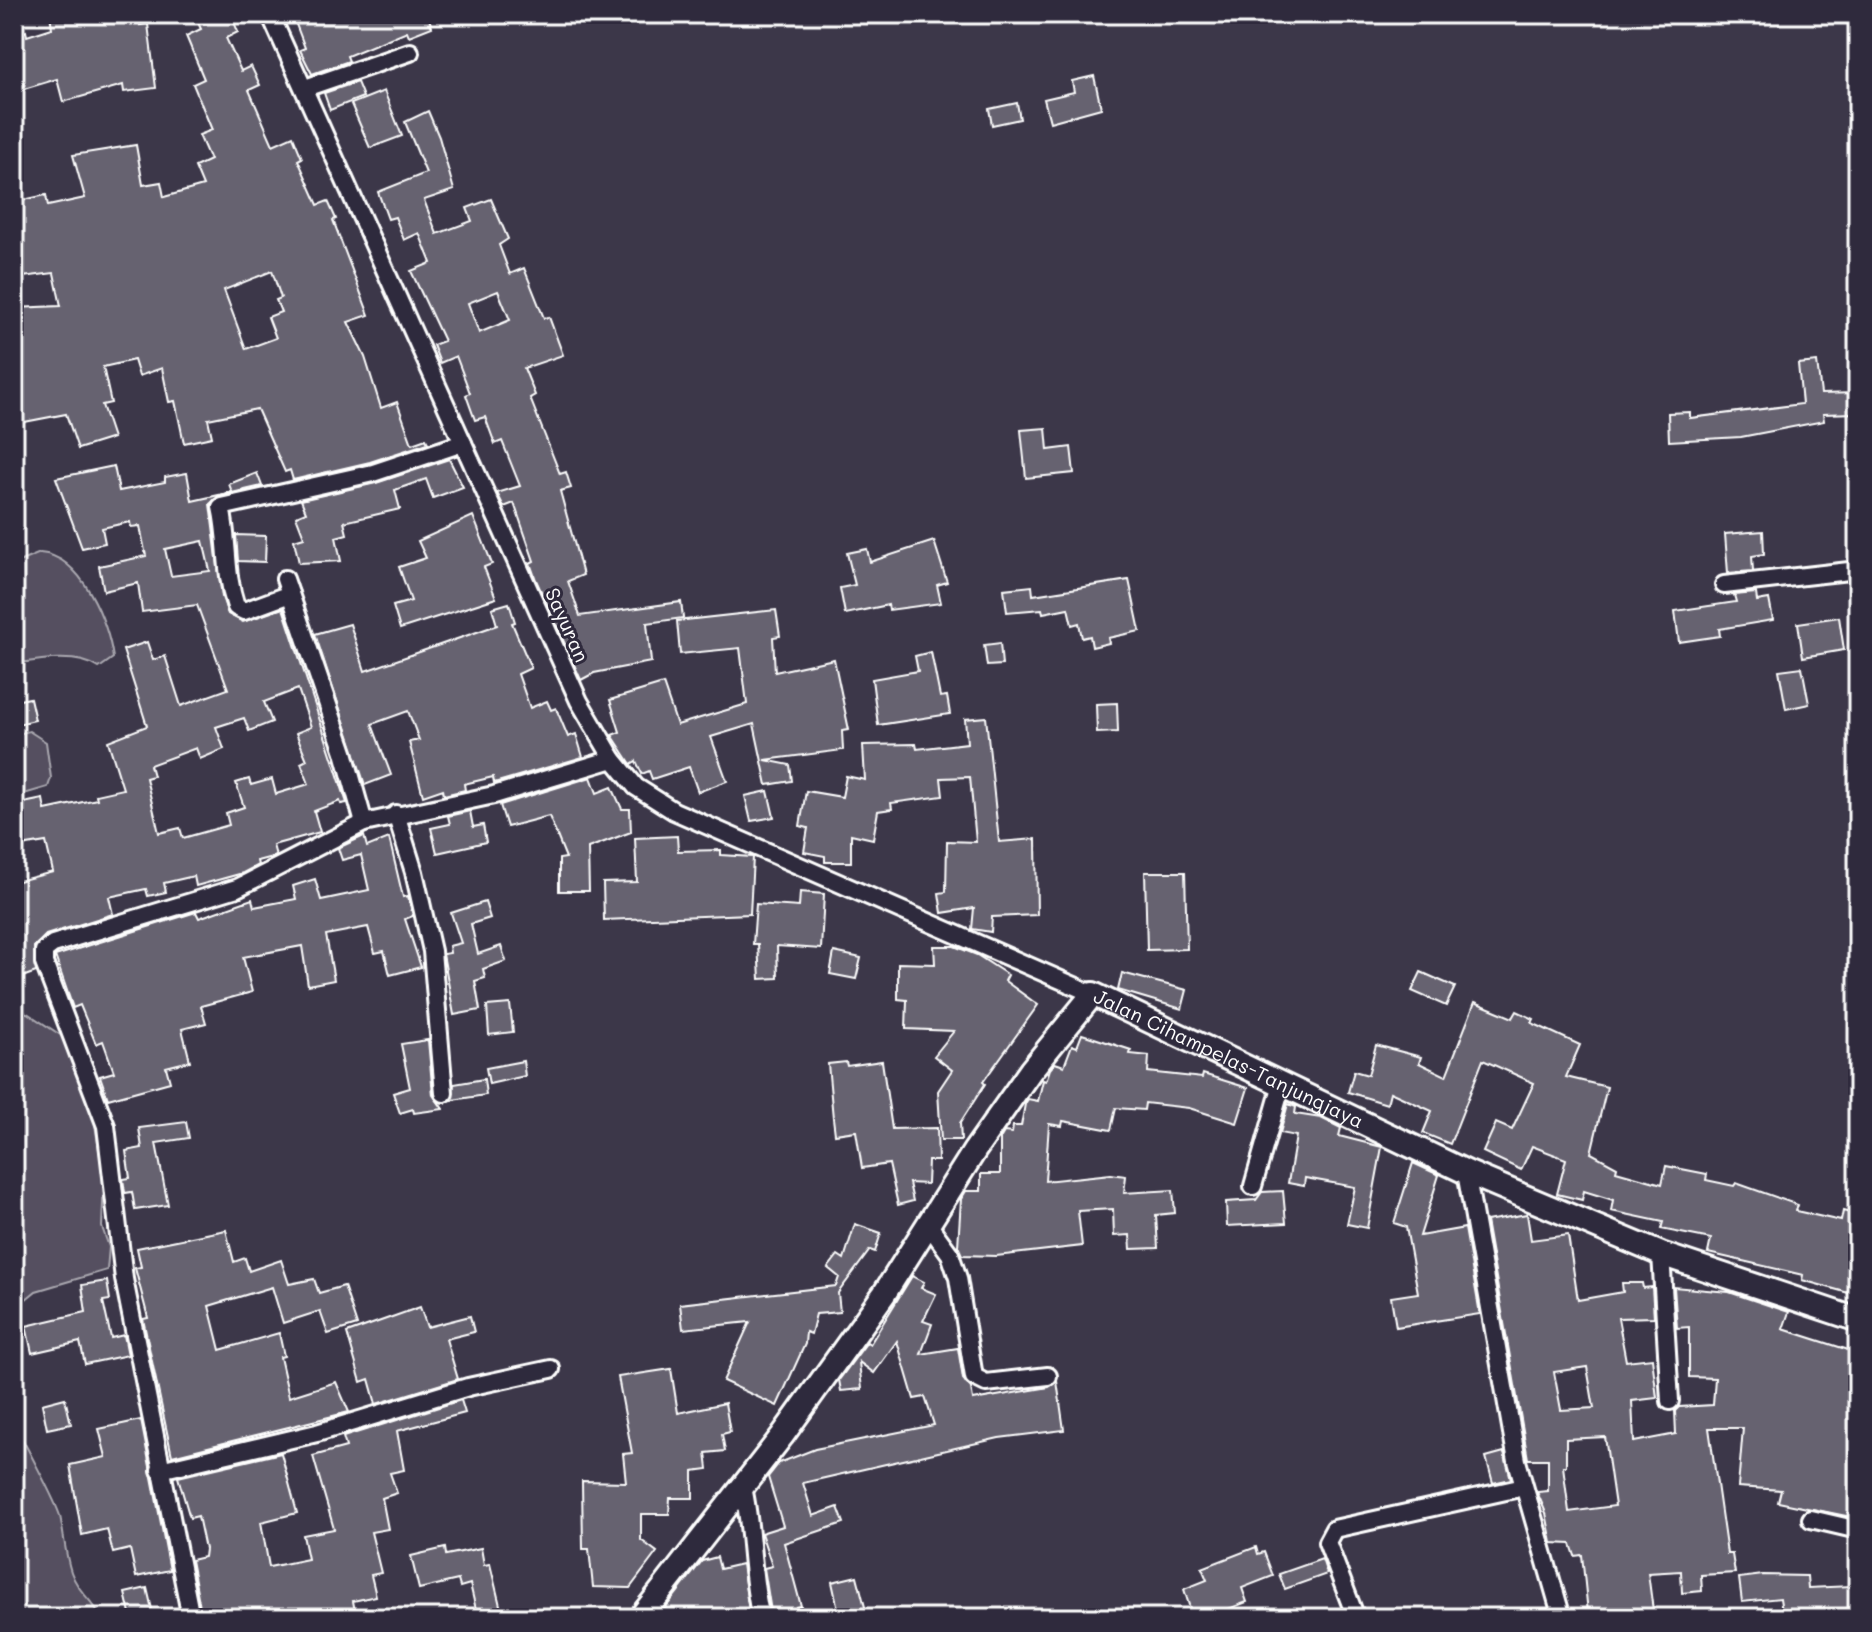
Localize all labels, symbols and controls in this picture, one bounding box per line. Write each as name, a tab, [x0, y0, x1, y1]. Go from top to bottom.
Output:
street label: Sayuran	[540, 583, 596, 666]
street label: Jalan Cihampelas-Tanjungjaya	[1090, 982, 1368, 1133]

